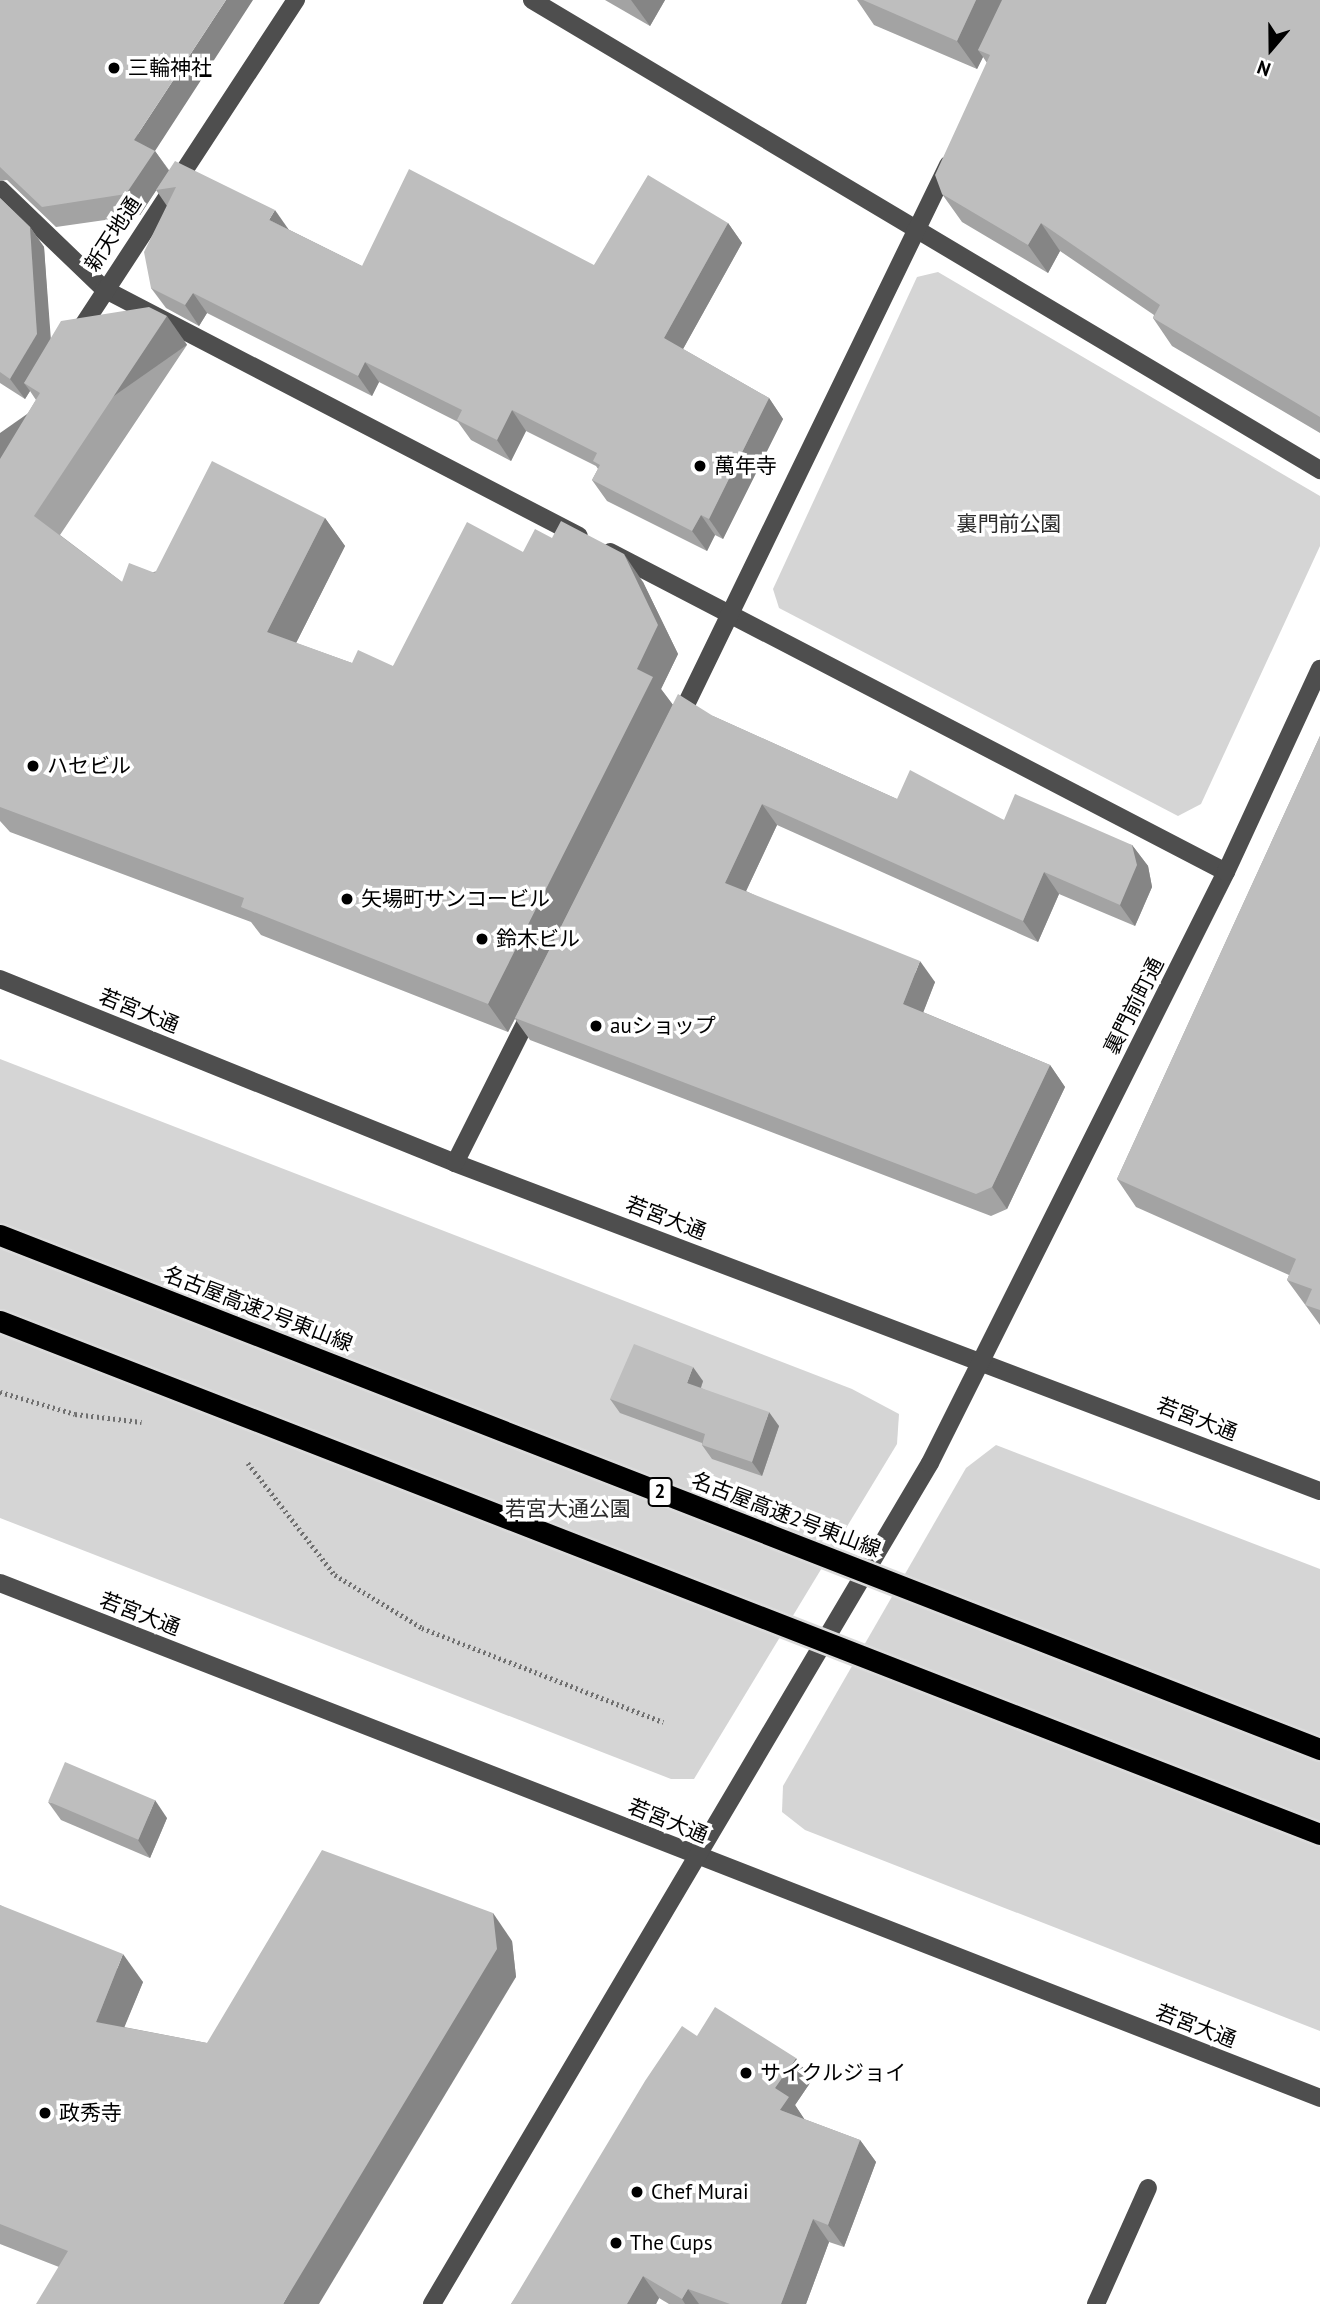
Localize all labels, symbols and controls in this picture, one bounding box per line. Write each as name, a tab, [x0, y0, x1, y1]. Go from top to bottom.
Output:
north arrow	[1236, 14, 1306, 84]
place label: 三輪神社	[128, 55, 212, 81]
text: N	[1254, 55, 1274, 82]
marker: 三輪神社	[106, 60, 122, 76]
street label: 新天地通	[80, 192, 146, 276]
place label: 萬年寺	[714, 453, 777, 479]
marker: 萬年寺	[692, 458, 708, 474]
park label: 裏門前公園	[957, 511, 1061, 537]
place label: ハセビル	[47, 753, 131, 779]
marker: ハセビル	[25, 758, 41, 774]
place label: 矢場町サンコービル	[361, 886, 550, 912]
marker: 矢場町サンコービル	[339, 891, 355, 907]
place label: 鈴木ビル	[496, 926, 580, 952]
marker: 鈴木ビル	[474, 931, 490, 947]
street label: 裏門前町通	[1099, 954, 1169, 1058]
street label: 若宮大通	[95, 984, 183, 1038]
place label: auショップ	[610, 1013, 716, 1039]
marker: auショップ	[588, 1018, 604, 1034]
street label: 若宮大通	[622, 1191, 710, 1245]
street label: 名古屋高速2号東山線	[160, 1261, 356, 1357]
street label: 若宮大通	[1153, 1392, 1241, 1446]
street label: 名古屋高速2号東山線	[688, 1467, 884, 1563]
road number: 2	[646, 1476, 674, 1508]
park label: 若宮大通公園	[505, 1496, 631, 1522]
street label: 若宮大通	[96, 1587, 184, 1641]
street label: 若宮大通	[624, 1794, 712, 1848]
street label: 若宮大通	[1152, 1999, 1240, 2053]
place label: サイクルジョイ	[760, 2060, 907, 2086]
marker: サイクルジョイ	[738, 2065, 754, 2081]
place label: 政秀寺	[59, 2100, 122, 2126]
marker: 政秀寺	[37, 2105, 53, 2121]
place label: Chef Murai	[651, 2179, 749, 2205]
marker: Chef Murai	[629, 2184, 645, 2200]
place label: The Cups	[630, 2230, 713, 2256]
marker: The Cups	[608, 2235, 624, 2251]

